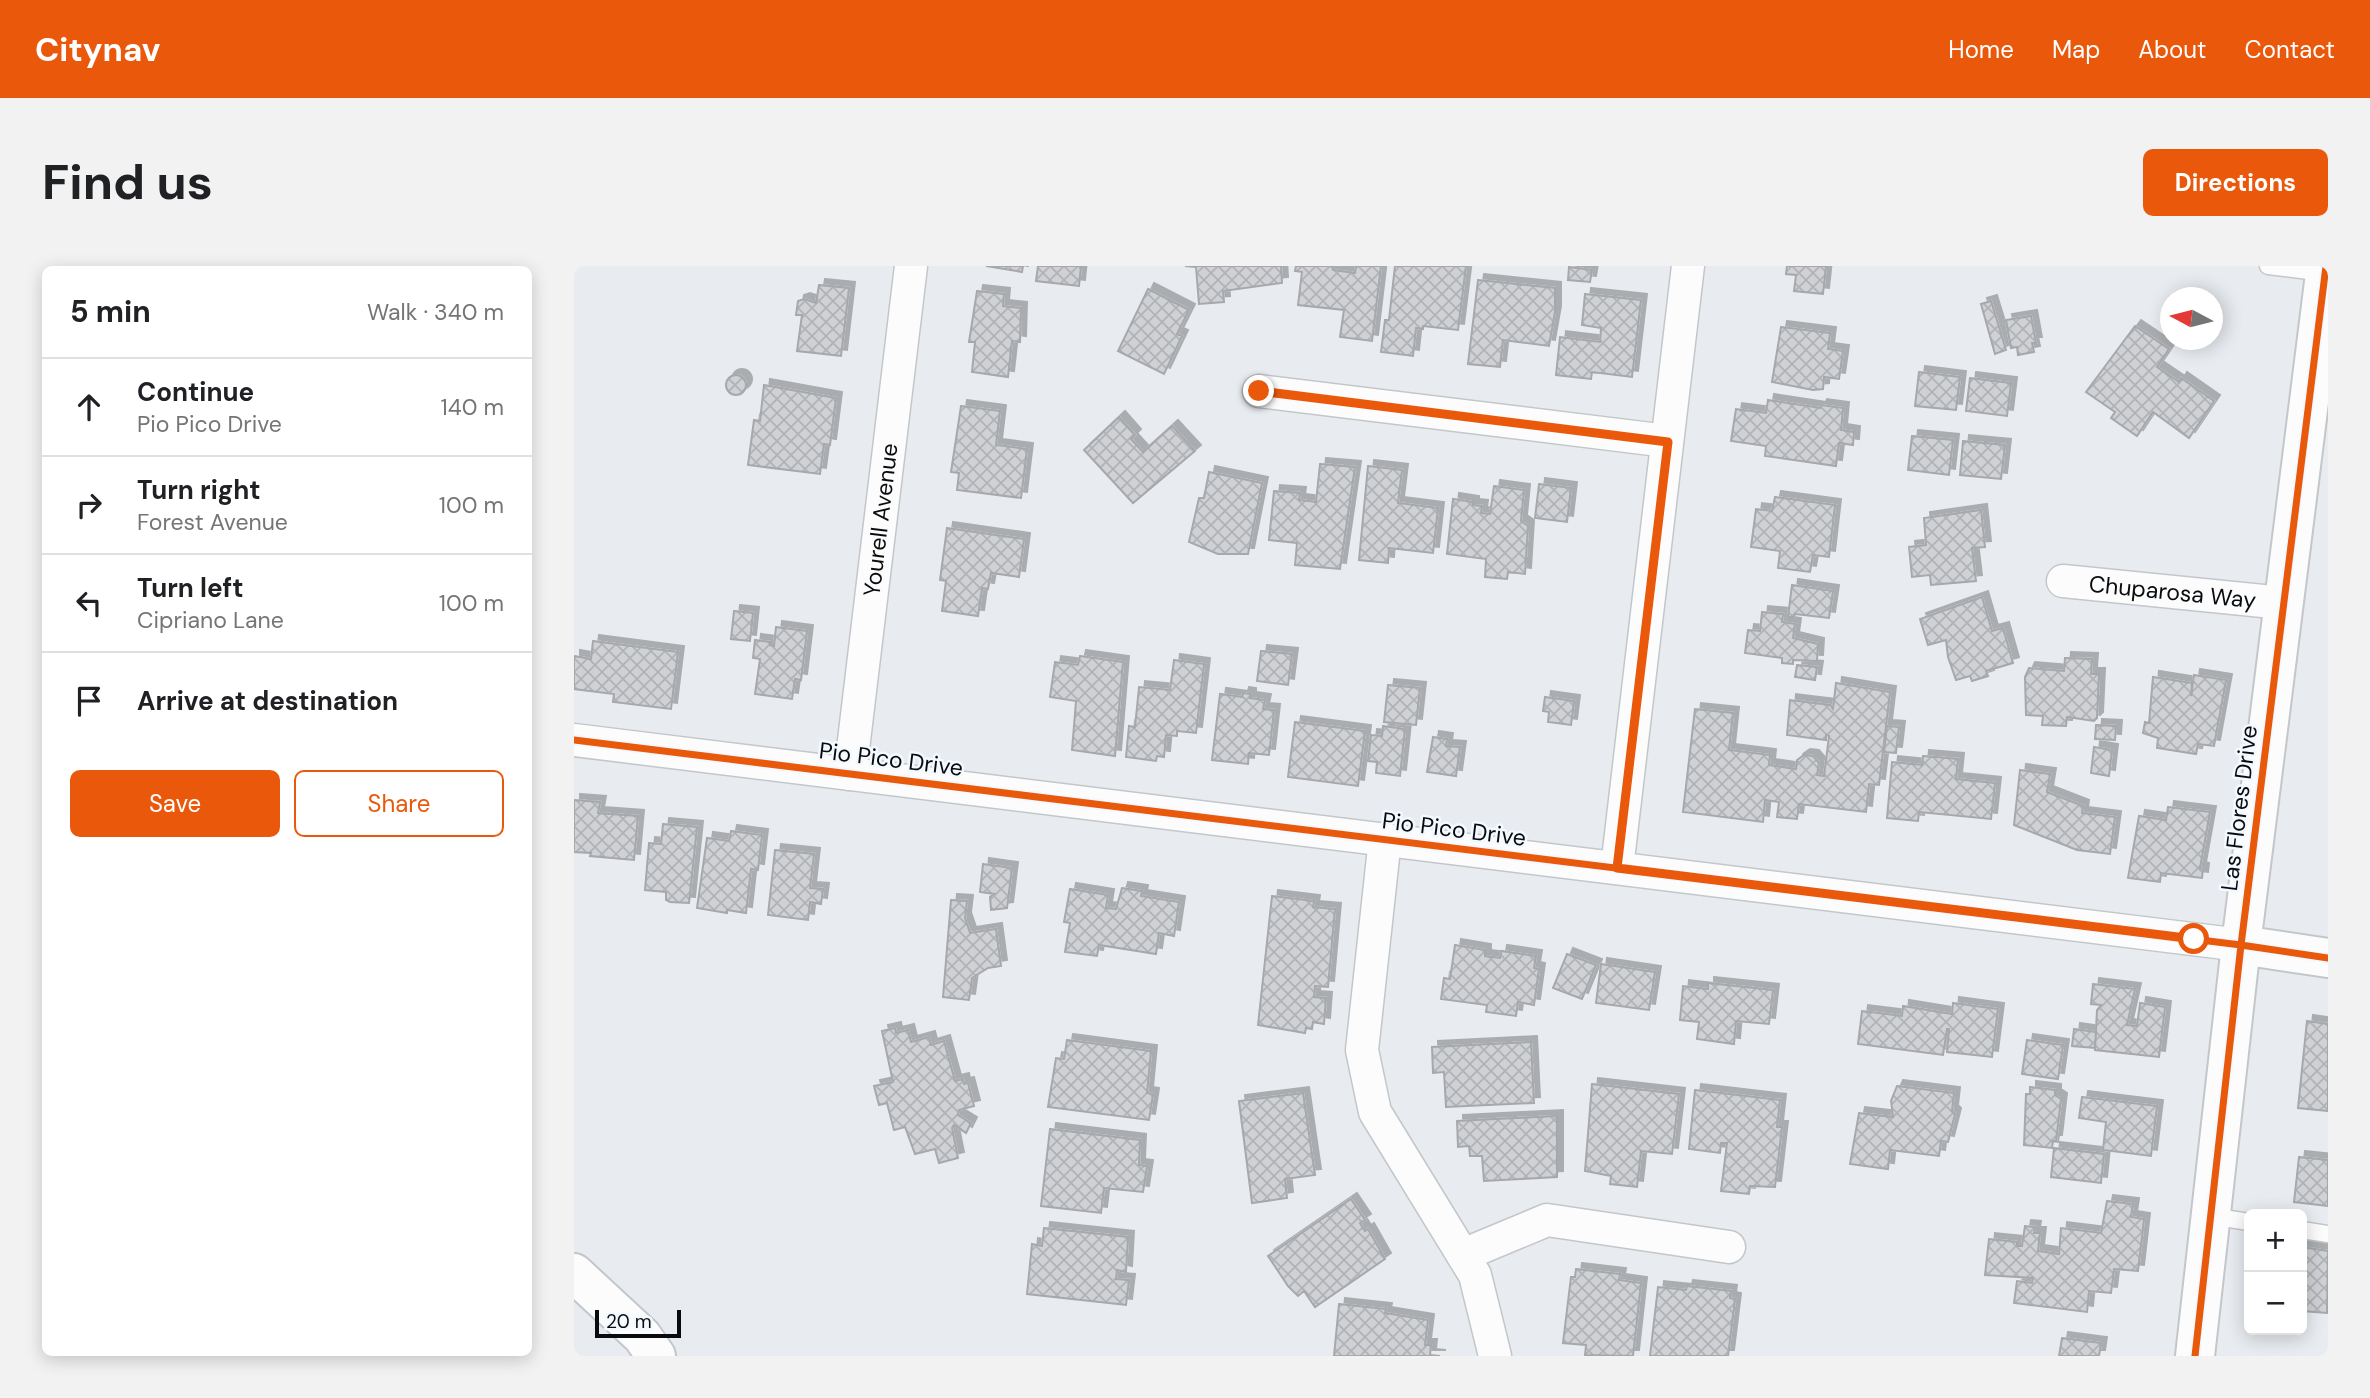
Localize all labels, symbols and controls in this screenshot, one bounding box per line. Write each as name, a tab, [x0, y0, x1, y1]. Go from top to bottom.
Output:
text: Citynav	[35, 28, 160, 71]
text: Home	[1948, 34, 2014, 65]
text: Map	[2052, 34, 2100, 65]
text: About	[2138, 34, 2207, 65]
text: Contact	[2245, 34, 2335, 65]
button: Directions	[2143, 149, 2328, 216]
text: Find us	[42, 150, 213, 214]
north arrow	[2160, 287, 2223, 350]
text: 5 min	[70, 292, 151, 331]
text: Walk · 340 m	[367, 297, 504, 327]
text: Continue	[137, 375, 254, 409]
route end	[1243, 375, 1274, 406]
icon: ahead	[70, 388, 108, 426]
text: 140 m	[441, 392, 504, 422]
text: Pio Pico Drive	[137, 409, 282, 439]
street label: Yourell Avenue	[856, 442, 905, 598]
text: Turn right	[137, 473, 261, 507]
icon: right	[70, 486, 108, 524]
text: 100 m	[439, 490, 504, 520]
text: Forest Avenue	[137, 507, 288, 537]
street label: Chuparosa Way	[2087, 569, 2258, 615]
text: Turn left	[137, 571, 244, 605]
icon: left	[70, 584, 108, 622]
text: 100 m	[439, 588, 504, 618]
text: Cipriano Lane	[137, 605, 284, 635]
icon: arrive	[70, 682, 108, 720]
text: Arrive at destination	[137, 684, 398, 718]
street label: Las Flores Drive	[2214, 723, 2264, 893]
street label: Pio Pico Drive	[817, 735, 965, 783]
button: Save	[70, 770, 280, 837]
button: Share	[294, 770, 504, 837]
street label: Pio Pico Drive	[1380, 805, 1528, 853]
route start	[2178, 923, 2209, 954]
map controls	[2244, 1209, 2307, 1335]
button: +	[2244, 1209, 2307, 1272]
button: −	[2244, 1272, 2307, 1335]
scale bar	[595, 1307, 681, 1339]
text: 20 m	[606, 1309, 652, 1334]

